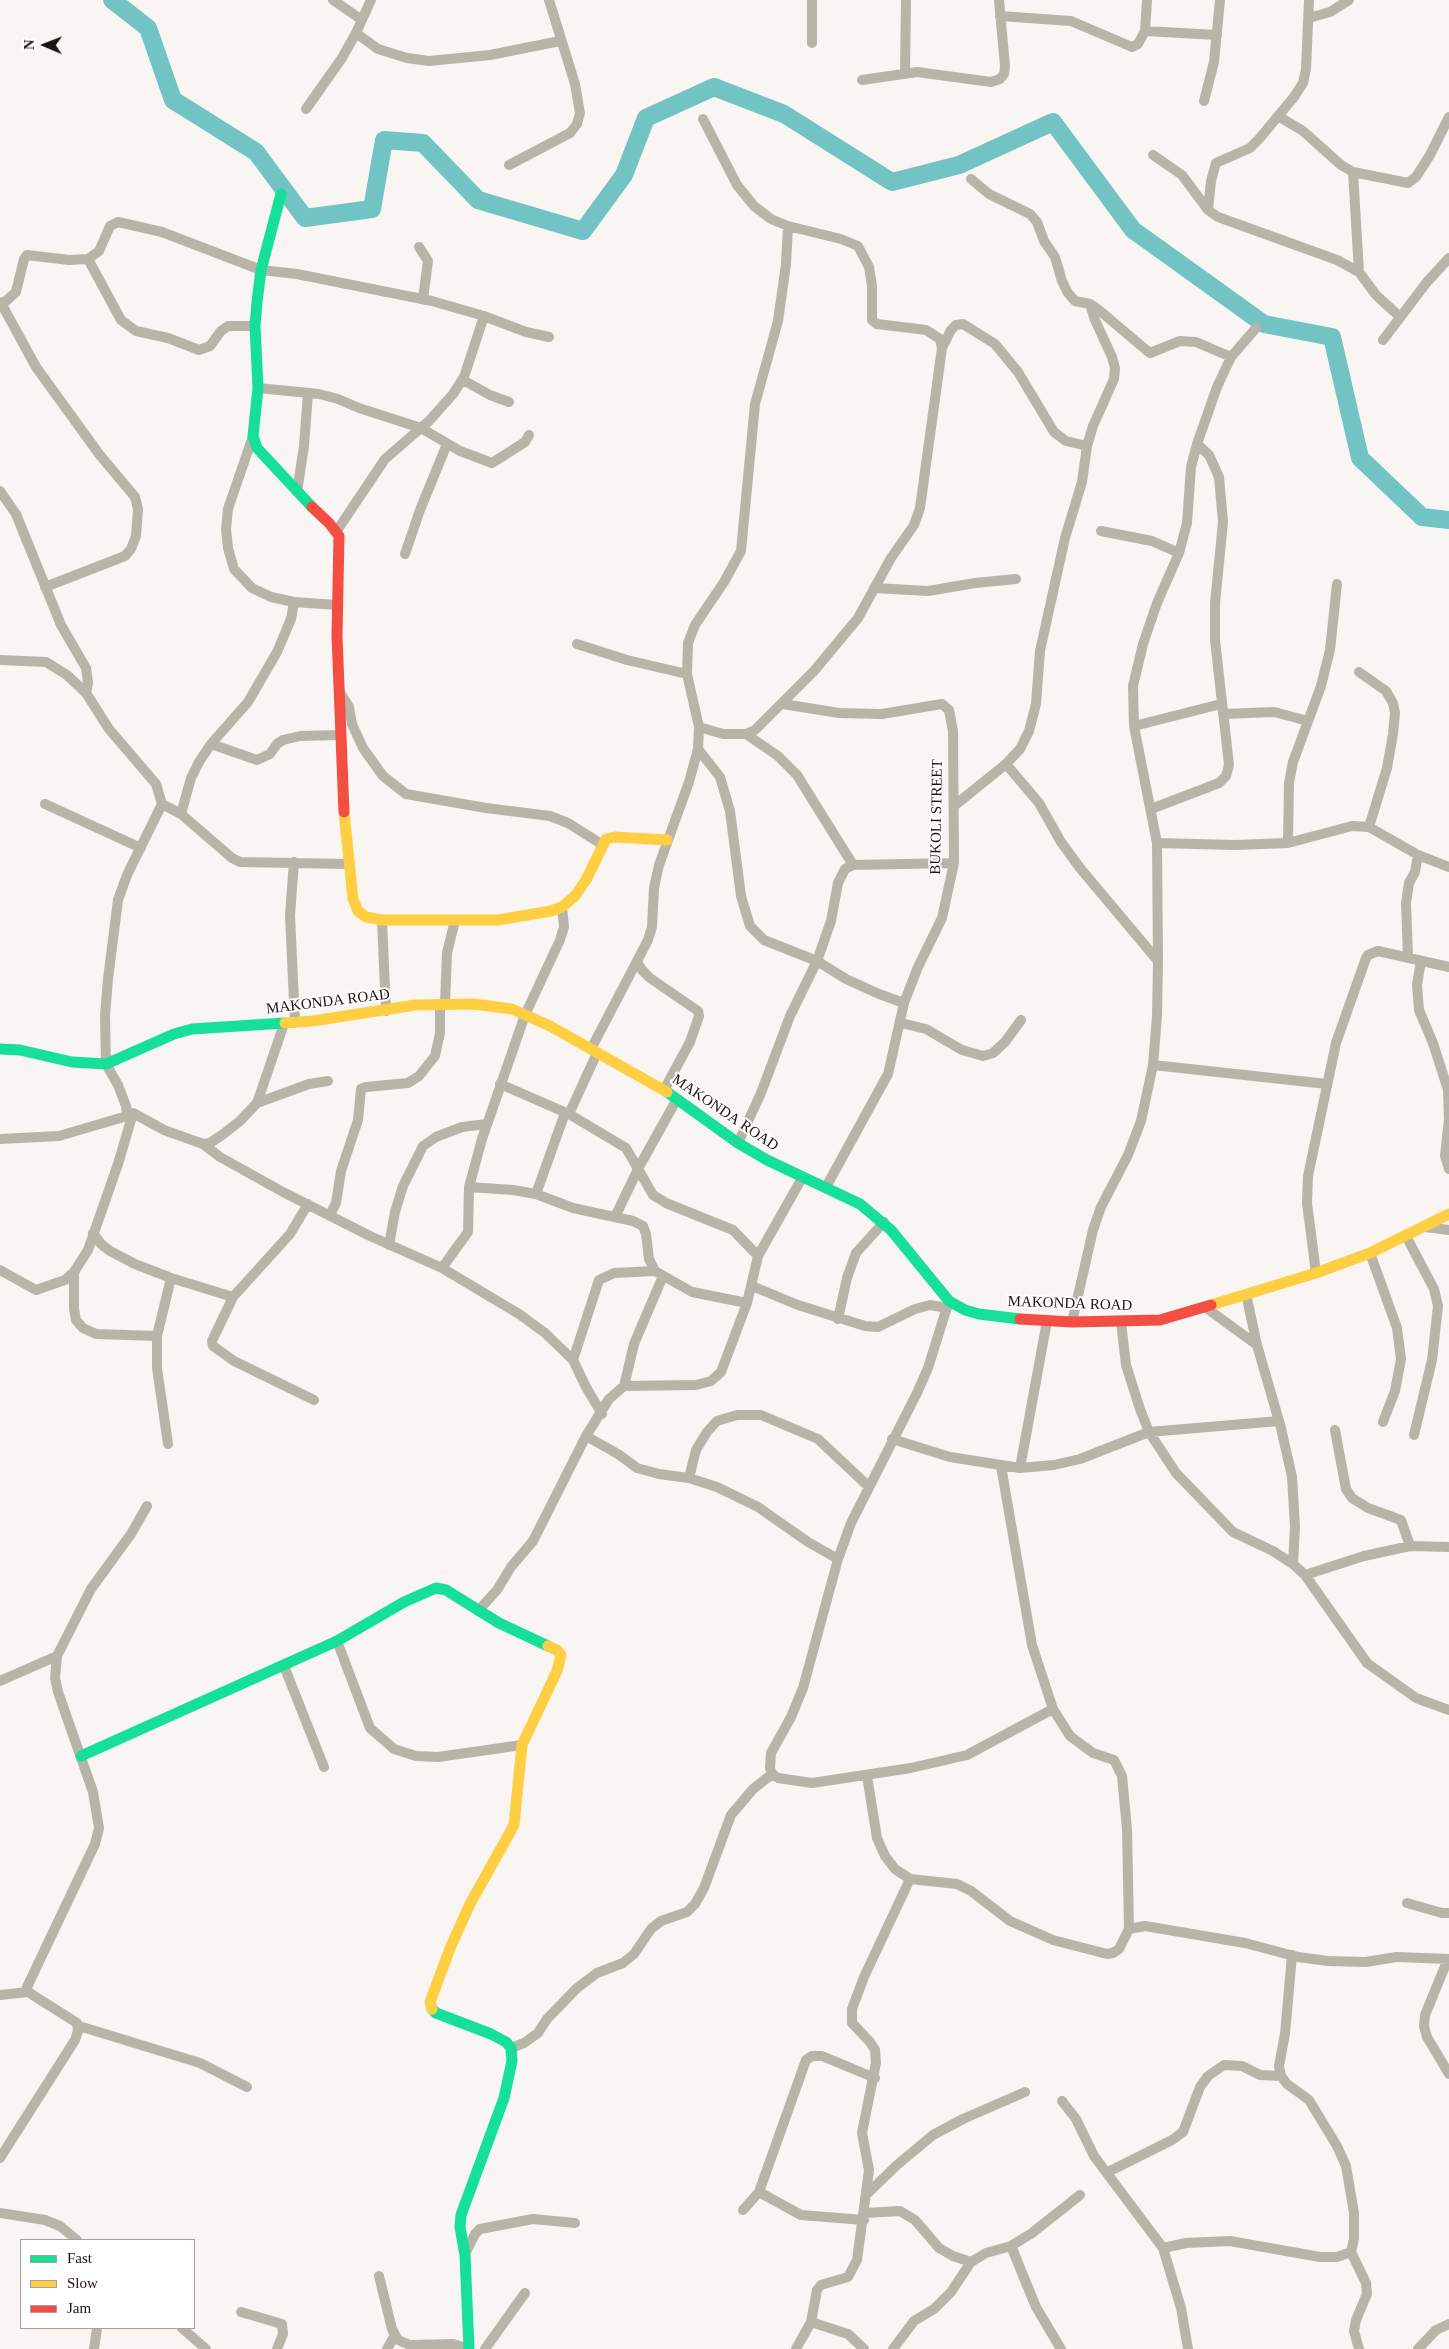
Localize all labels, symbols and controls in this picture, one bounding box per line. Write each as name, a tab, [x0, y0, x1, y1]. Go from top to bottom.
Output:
north arrow	[20, 20, 70, 70]
text: N	[22, 40, 37, 50]
street label: BUKOLI STREET	[927, 759, 947, 875]
street label: MAKONDA ROAD	[265, 985, 391, 1019]
street label: MAKONDA ROAD	[668, 1071, 782, 1155]
street label: MAKONDA ROAD	[1007, 1293, 1133, 1315]
legend	[20, 2239, 195, 2329]
text: Fast	[67, 2250, 92, 2266]
text: Slow	[67, 2275, 98, 2291]
text: Jam	[67, 2300, 91, 2316]

